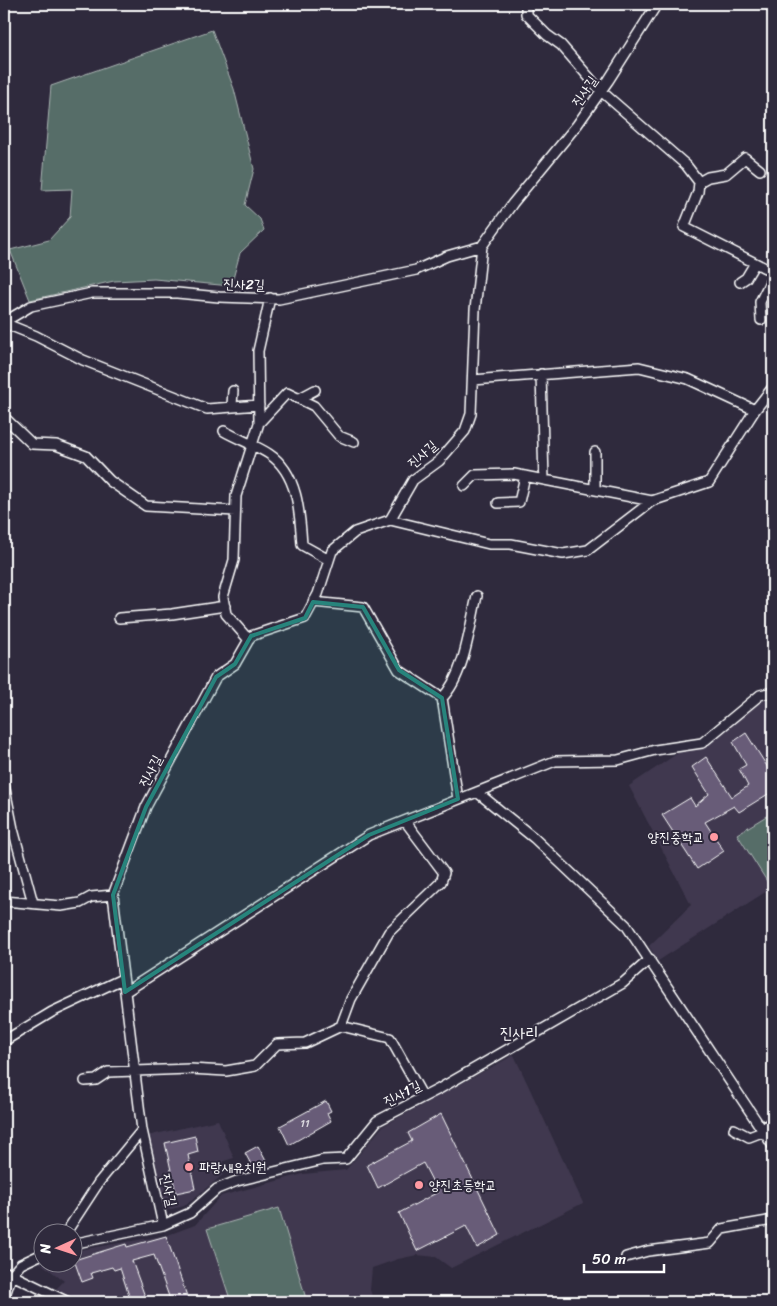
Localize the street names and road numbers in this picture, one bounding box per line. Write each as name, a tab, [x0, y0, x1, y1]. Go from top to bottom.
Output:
street label: 진사길	[564, 70, 605, 112]
street label: 진사2길	[223, 271, 266, 298]
street label: 진사길	[401, 433, 444, 475]
street label: 진사길	[131, 750, 170, 792]
street label: 진사1길	[379, 1073, 426, 1114]
street label: 진사길	[153, 1171, 184, 1210]

